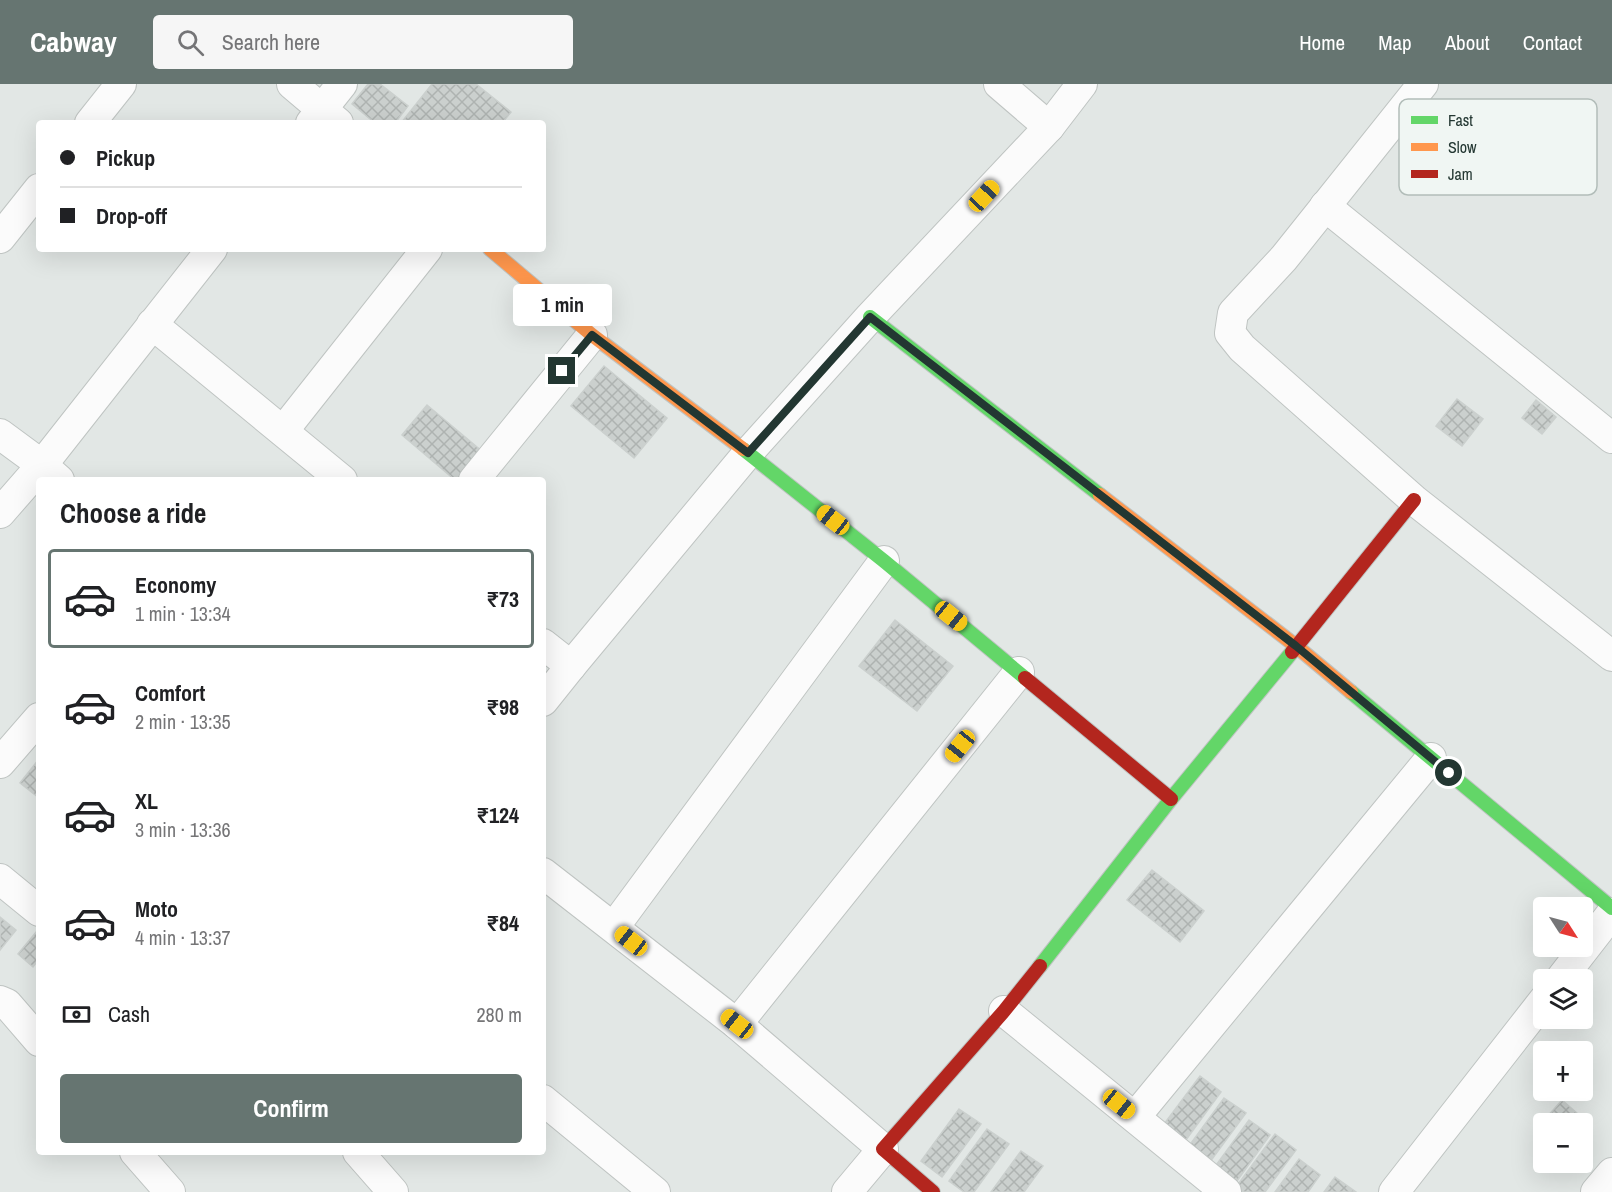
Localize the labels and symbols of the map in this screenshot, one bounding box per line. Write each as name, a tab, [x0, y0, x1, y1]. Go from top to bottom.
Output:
legend	[1399, 99, 1597, 195]
text: Fast	[1448, 109, 1473, 131]
text: Slow	[1448, 136, 1477, 158]
text: Jam	[1448, 163, 1473, 185]
car	[965, 177, 1003, 215]
callout: 1 min	[512, 284, 612, 326]
route end	[548, 357, 575, 384]
car	[813, 502, 853, 538]
car	[931, 598, 971, 634]
car	[942, 726, 978, 766]
route start	[1435, 759, 1462, 786]
north arrow	[1533, 897, 1593, 957]
car	[611, 923, 651, 959]
car	[717, 1006, 757, 1042]
car	[1099, 1086, 1139, 1122]

